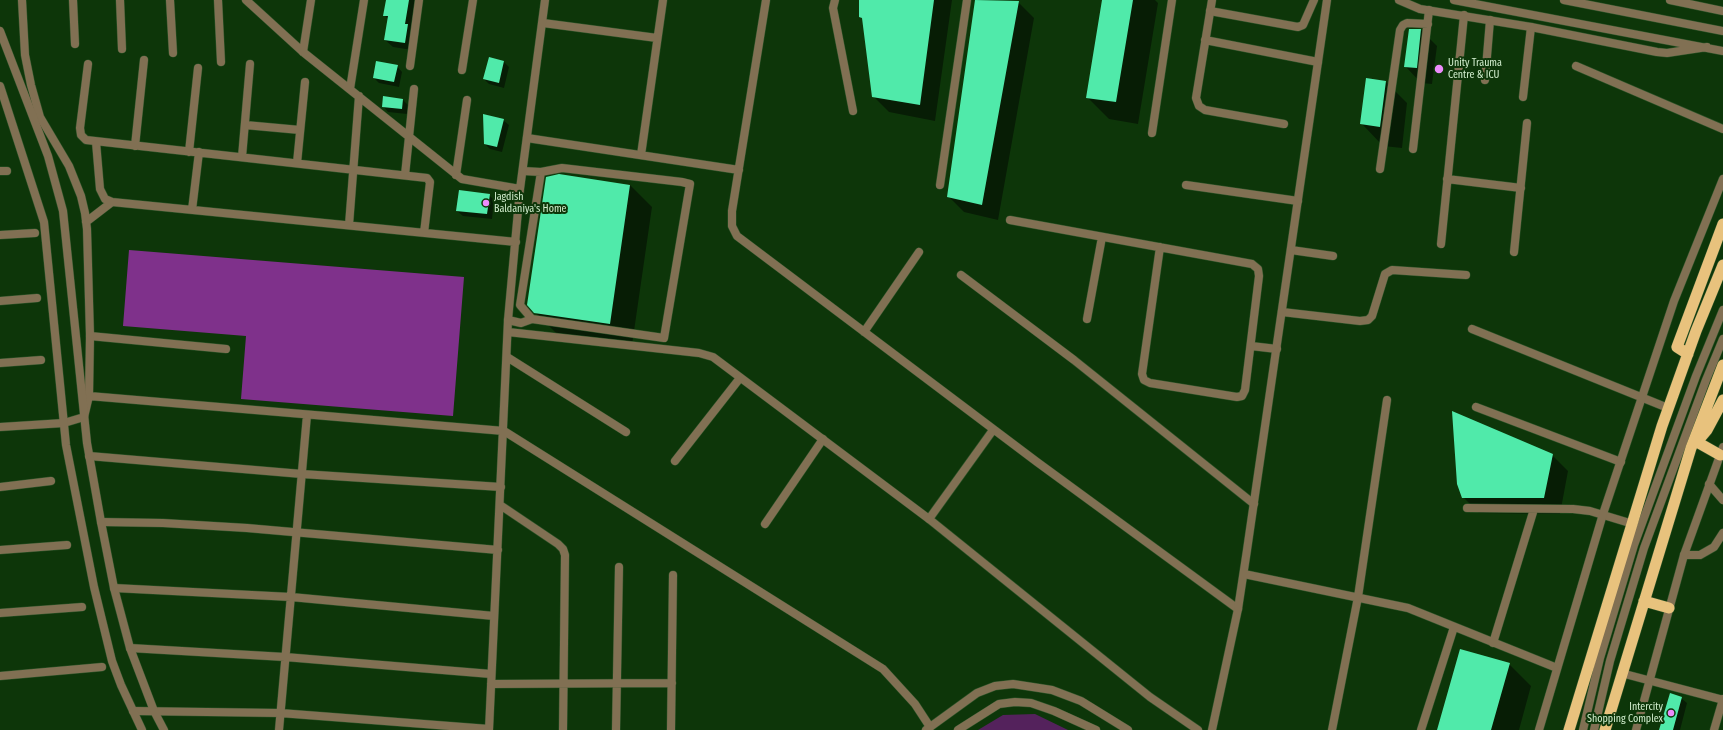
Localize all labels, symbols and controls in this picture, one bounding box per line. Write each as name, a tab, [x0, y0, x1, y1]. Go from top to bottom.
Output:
place label: Unity Trauma Centre & ICU	[1448, 57, 1502, 80]
marker: Unity Trauma Centre & ICU	[1433, 63, 1445, 75]
place label: Jagdish Baldaniya's Home	[494, 191, 567, 214]
marker: Jagdish Baldaniya's Home	[481, 198, 491, 208]
place label: Intercity Shopping Complex	[1587, 701, 1663, 724]
marker: Intercity Shopping Complex	[1666, 708, 1676, 718]

